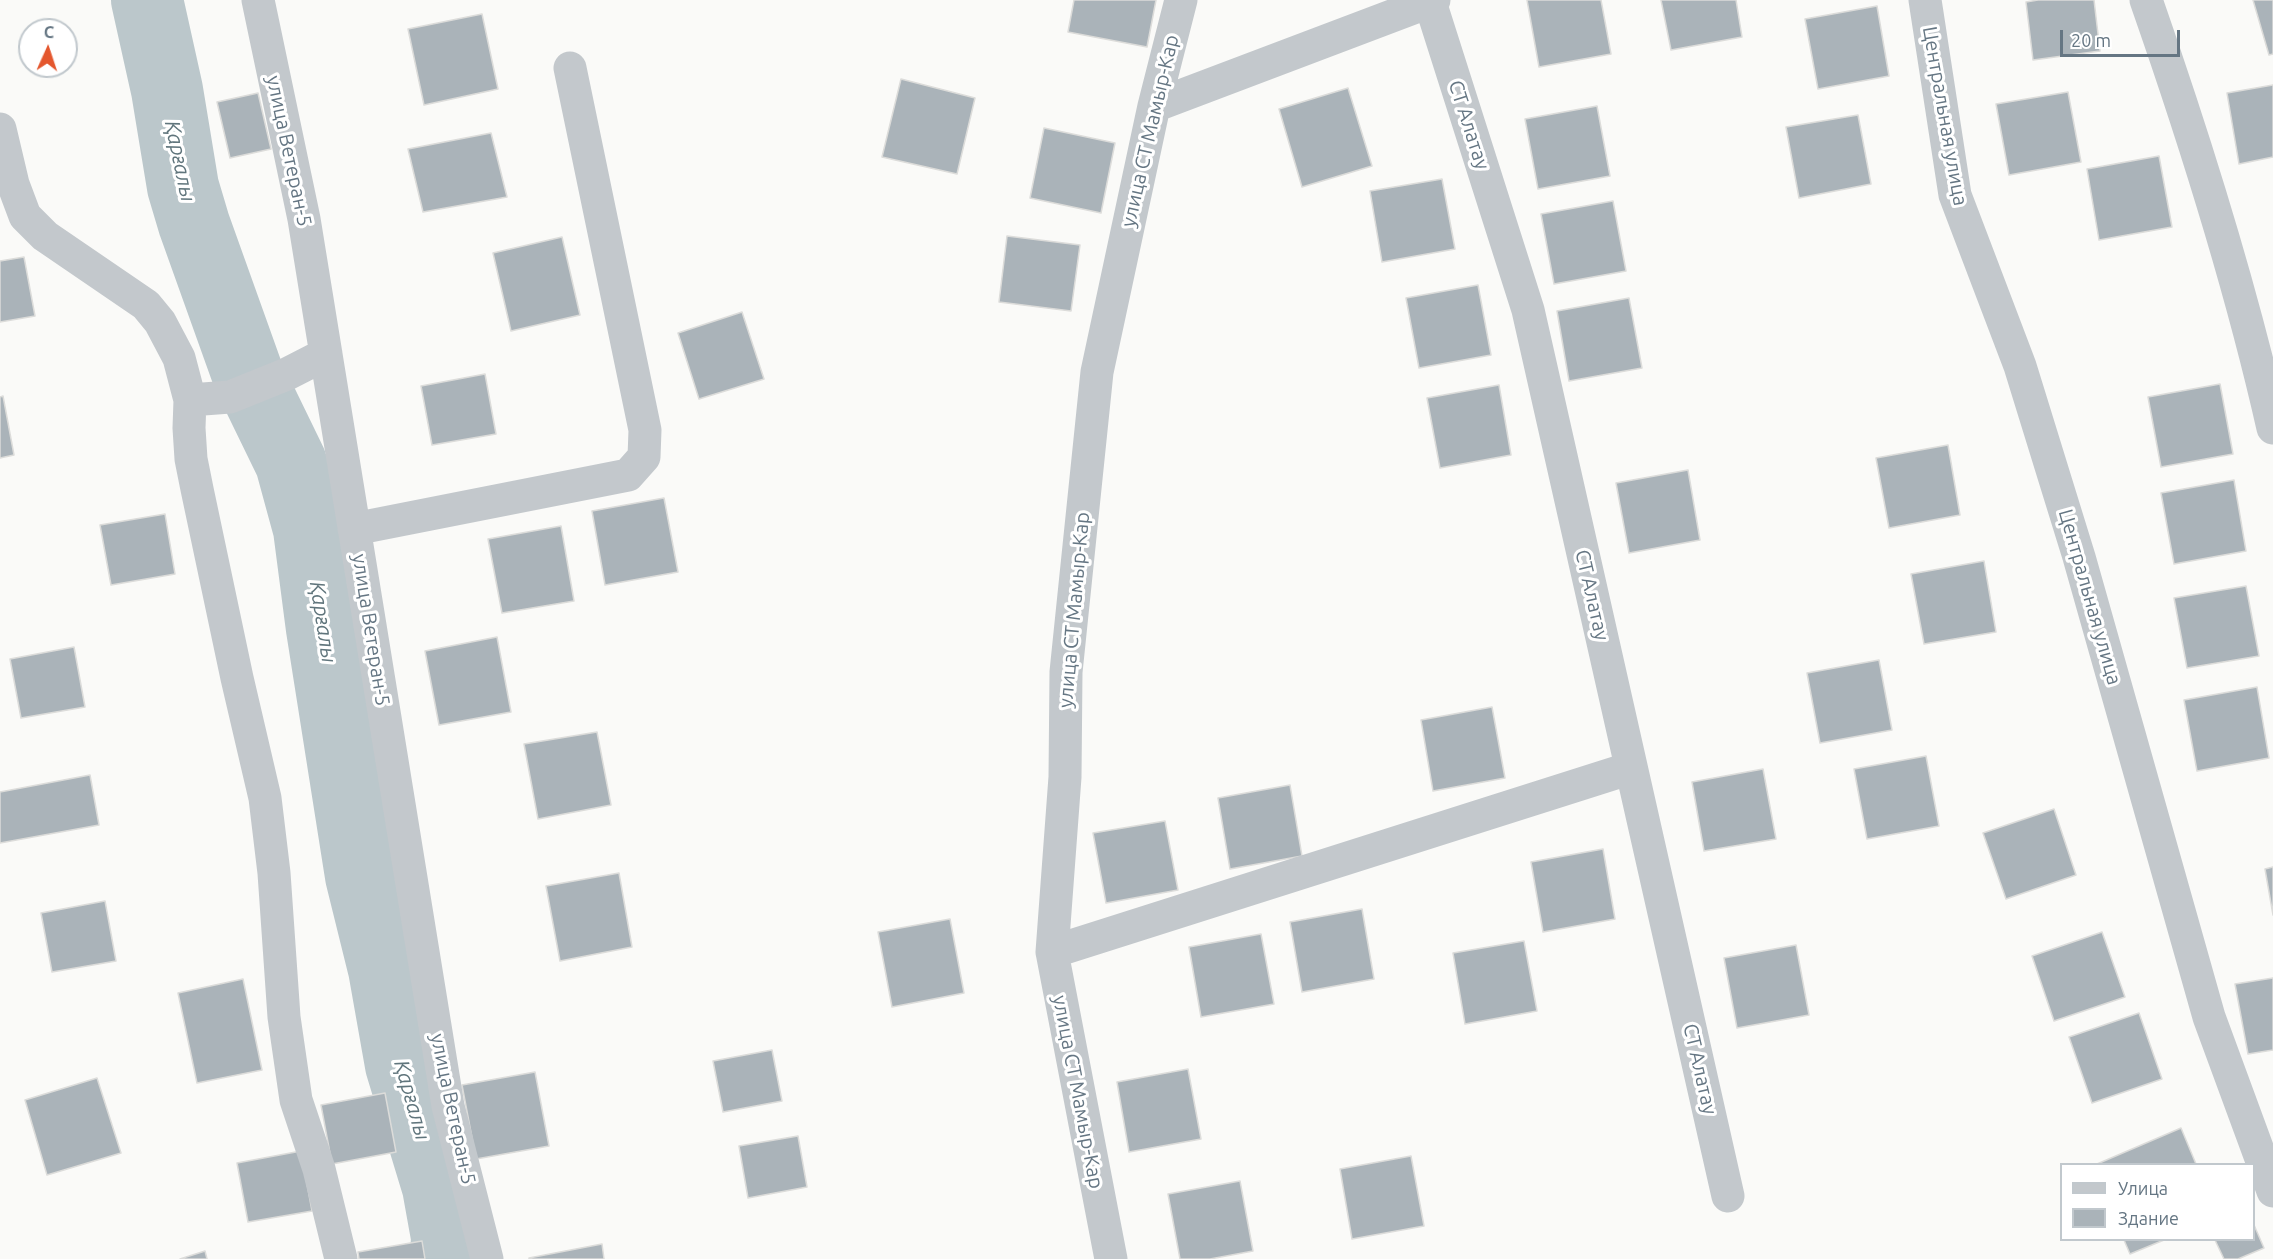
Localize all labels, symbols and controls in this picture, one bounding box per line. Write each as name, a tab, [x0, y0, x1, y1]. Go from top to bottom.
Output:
north arrow	[18, 18, 78, 78]
scale bar	[2063, 18, 2183, 56]
text: С	[43, 23, 54, 41]
street label: Центральная улица	[1917, 24, 1973, 208]
text: 20 m	[2071, 30, 2111, 50]
street label: улица СТ Мамыр-Кар	[1116, 32, 1184, 230]
street label: улица Ветеран-5	[261, 73, 317, 229]
street label: СТ Алатау	[1443, 77, 1495, 173]
water label: Қарғалы	[159, 118, 201, 204]
street label: Центральная улица	[2053, 506, 2127, 688]
street label: улица СТ Мамыр-Кар	[1053, 511, 1095, 709]
street label: СТ Алатау	[1570, 547, 1614, 643]
street label: улица Ветеран-5	[347, 552, 395, 708]
water label: Қарғалы	[304, 580, 342, 664]
street label: улица СТ Мамыр-Кар	[1047, 993, 1109, 1191]
street label: СТ Алатау	[1678, 1021, 1722, 1117]
street label: улица Ветеран-5	[425, 1031, 481, 1187]
water label: Қарғалы	[389, 1057, 435, 1143]
legend	[2060, 1163, 2255, 1241]
text: Улица	[2118, 1178, 2168, 1198]
text: Здание	[2118, 1208, 2179, 1228]

